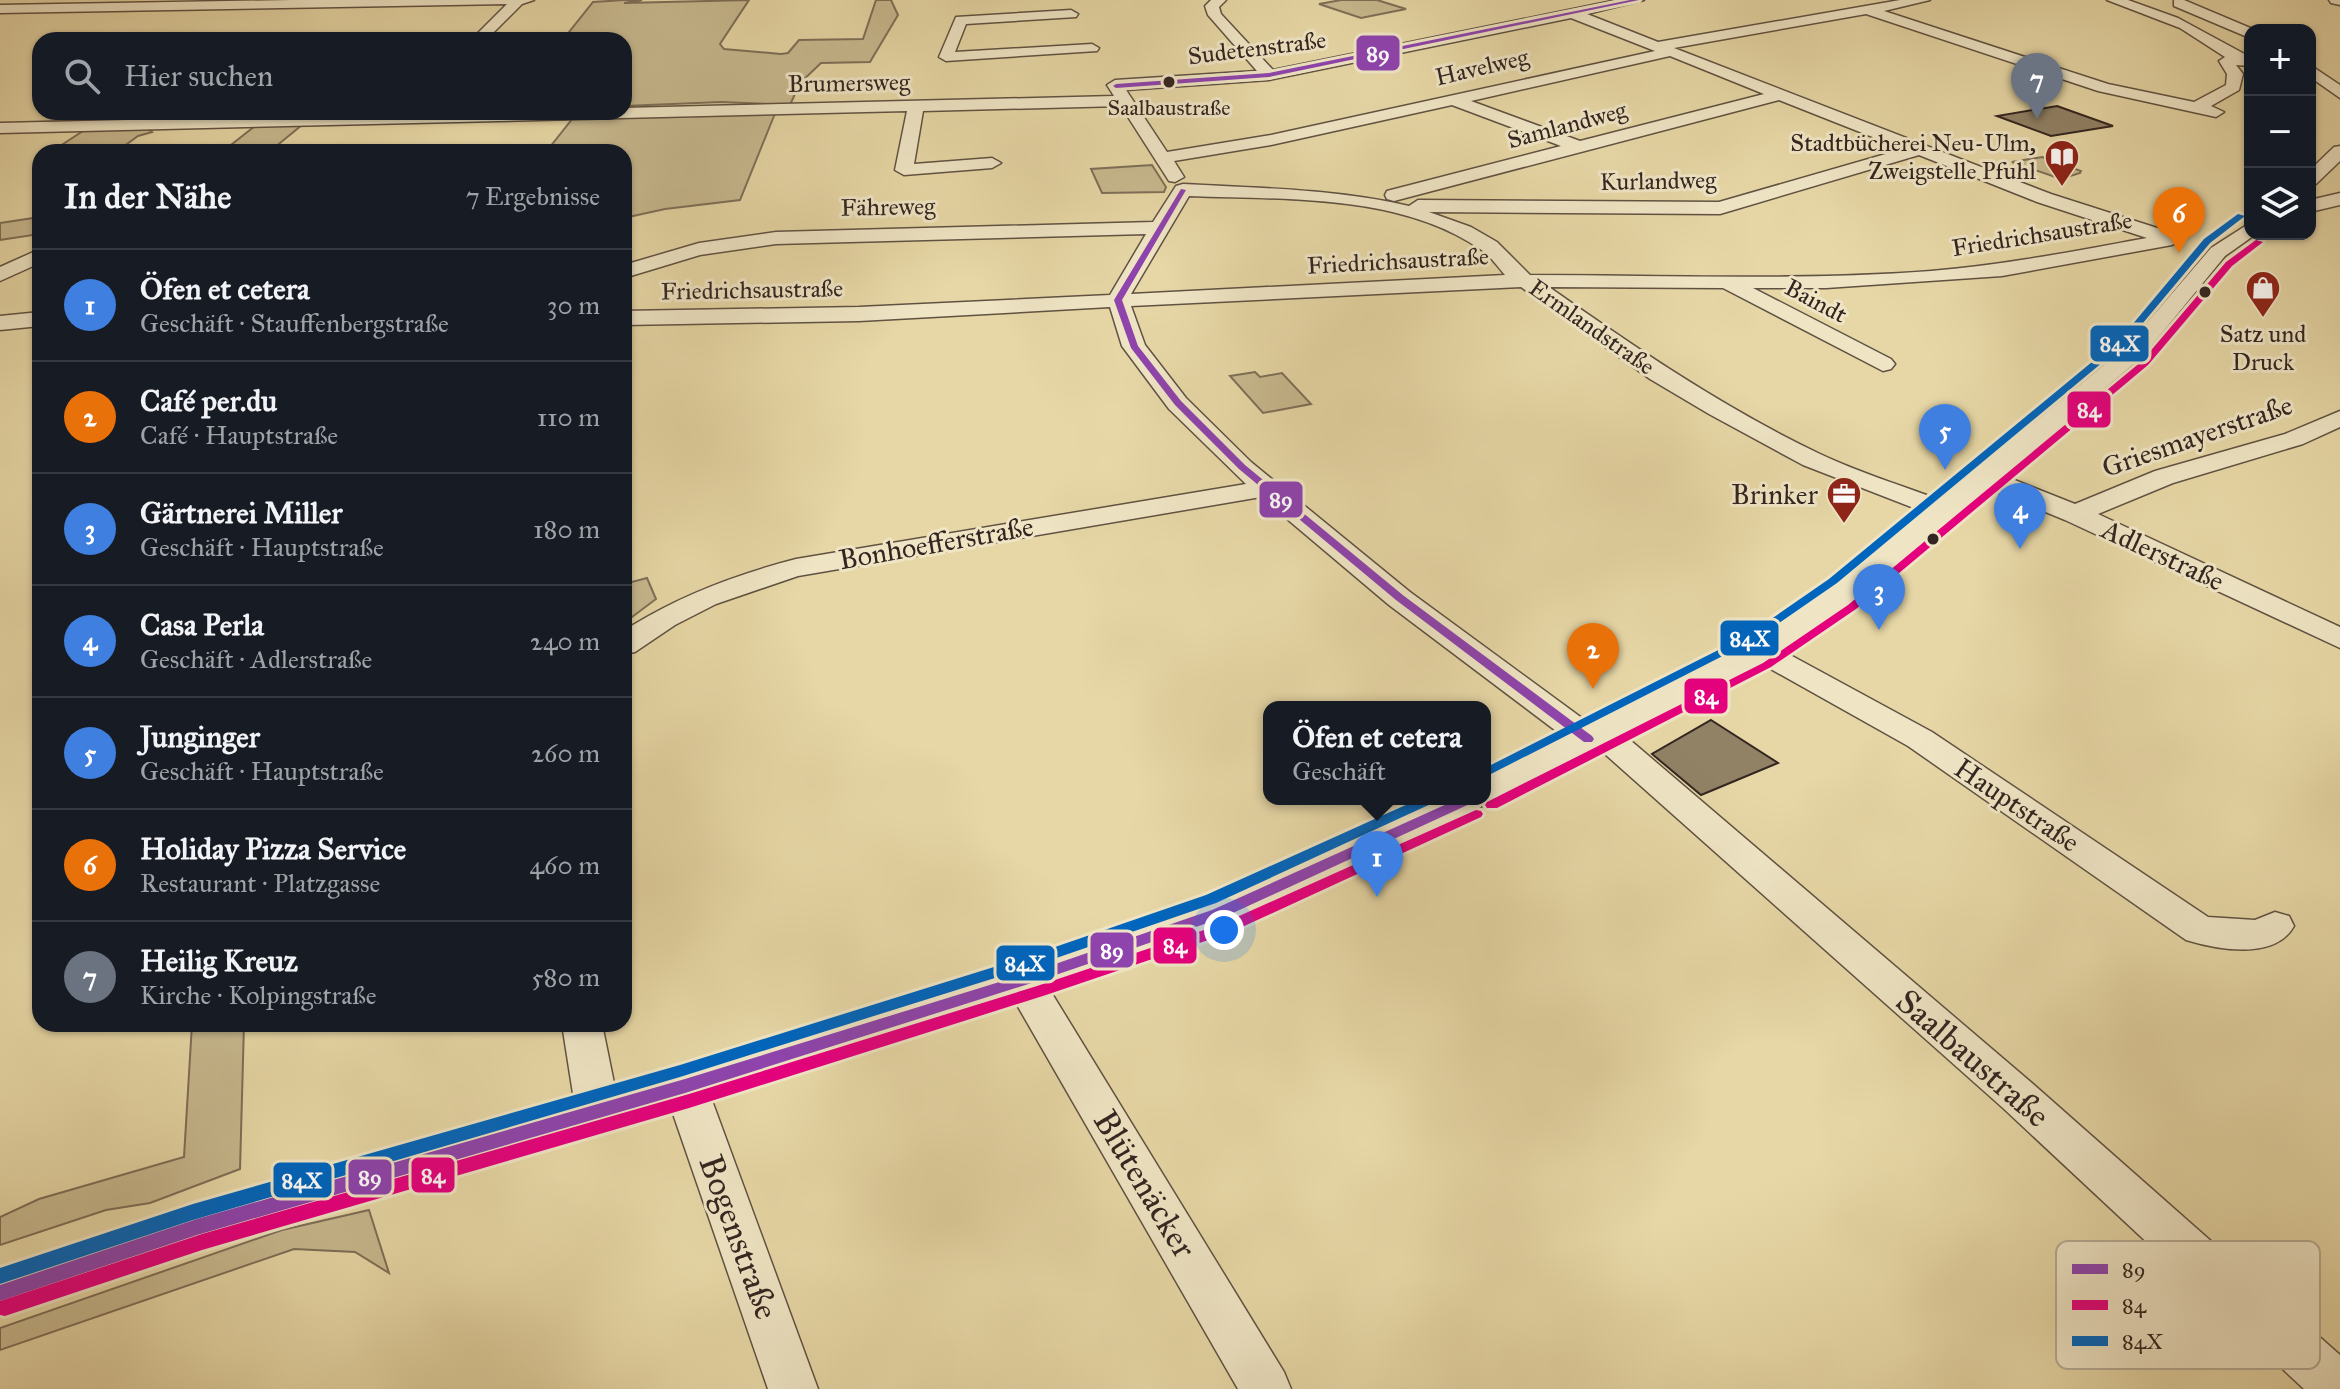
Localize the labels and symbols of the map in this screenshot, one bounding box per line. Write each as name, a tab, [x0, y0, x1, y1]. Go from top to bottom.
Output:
street label: Sudetenstraße	[1186, 25, 1328, 71]
line badge: 89	[1355, 34, 1401, 72]
text: 89	[1366, 40, 1390, 67]
street label: Havelweg	[1432, 42, 1532, 92]
pin: 7	[2011, 53, 2063, 119]
street label: Brumersweg	[788, 67, 911, 99]
marker: Saalbaustraße	[1161, 74, 1177, 90]
place label: Saalbaustraße	[1108, 94, 1230, 121]
street label: Samlandweg	[1504, 94, 1631, 155]
place label: Stadtbücherei Neu-Ulm, Zweigstelle Pfuhl	[1790, 128, 2036, 186]
library icon: Stadtbücherei Neu-Ulm, Zweigstelle Pfuhl	[2043, 138, 2081, 188]
street label: Kurlandweg	[1599, 165, 1717, 197]
pin: 6	[2153, 187, 2205, 253]
street label: Fähreweg	[840, 191, 936, 223]
street label: Friedrichsaustraße	[1950, 205, 2134, 263]
street label: Friedrichsaustraße	[1306, 241, 1490, 281]
shop icon: Satz und Druck	[2244, 269, 2282, 319]
street label: Baindt	[1780, 272, 1853, 330]
street label: Friedrichsaustraße	[661, 273, 843, 307]
street label: Ermlandstraße	[1523, 273, 1661, 381]
unlabelled marker	[2197, 284, 2213, 300]
place label: Satz und Druck	[2220, 319, 2306, 377]
line badge: 84X	[2089, 324, 2150, 363]
text: 84X	[2099, 330, 2141, 357]
street label: Griesmayerstraße	[2097, 387, 2297, 485]
line badge: 84	[2066, 390, 2112, 429]
text: 84	[2077, 396, 2103, 423]
pin: 5	[1919, 404, 1971, 470]
office icon: Brinker	[1825, 475, 1863, 525]
place label: Brinker	[1731, 477, 1818, 512]
line badge: 89	[1258, 480, 1304, 519]
pin: 4	[1994, 483, 2046, 549]
text: 89	[1269, 486, 1293, 513]
street label: Bonhoefferstraße	[836, 509, 1036, 577]
street label: Adlerstraße	[2095, 511, 2230, 599]
unlabelled marker	[1925, 531, 1941, 547]
pin: 3	[1853, 564, 1905, 630]
line badge: 84X	[1719, 619, 1780, 657]
pin: 2	[1567, 623, 1619, 689]
text: 84X	[1729, 625, 1771, 652]
line badge: 84	[1683, 677, 1729, 715]
text: 84	[1694, 683, 1720, 710]
street label: Hauptstraße	[1948, 750, 2086, 860]
pin: 1	[1351, 831, 1403, 897]
your location	[1204, 910, 1244, 950]
line badge: 84	[1152, 926, 1198, 965]
line badge: 89	[1089, 931, 1135, 969]
text: 84	[1163, 932, 1189, 959]
text: 89	[1100, 937, 1124, 964]
line badge: 84X	[995, 944, 1056, 982]
text: 84X	[1004, 950, 1046, 977]
street label: Saalbaustraße	[1888, 980, 2058, 1136]
street label: Blütenäcker	[1085, 1103, 1205, 1266]
street label: Bogenstraße	[690, 1149, 788, 1325]
line badge: 84	[410, 1156, 456, 1194]
line badge: 89	[347, 1158, 393, 1196]
line badge: 84X	[272, 1161, 333, 1199]
text: 84	[421, 1162, 447, 1189]
text: 89	[358, 1164, 382, 1191]
text: 84X	[281, 1167, 323, 1194]
legend	[2056, 1241, 2320, 1369]
text: 89	[2122, 1256, 2146, 1283]
text: 84	[2122, 1292, 2147, 1319]
text: 84X	[2122, 1328, 2163, 1355]

